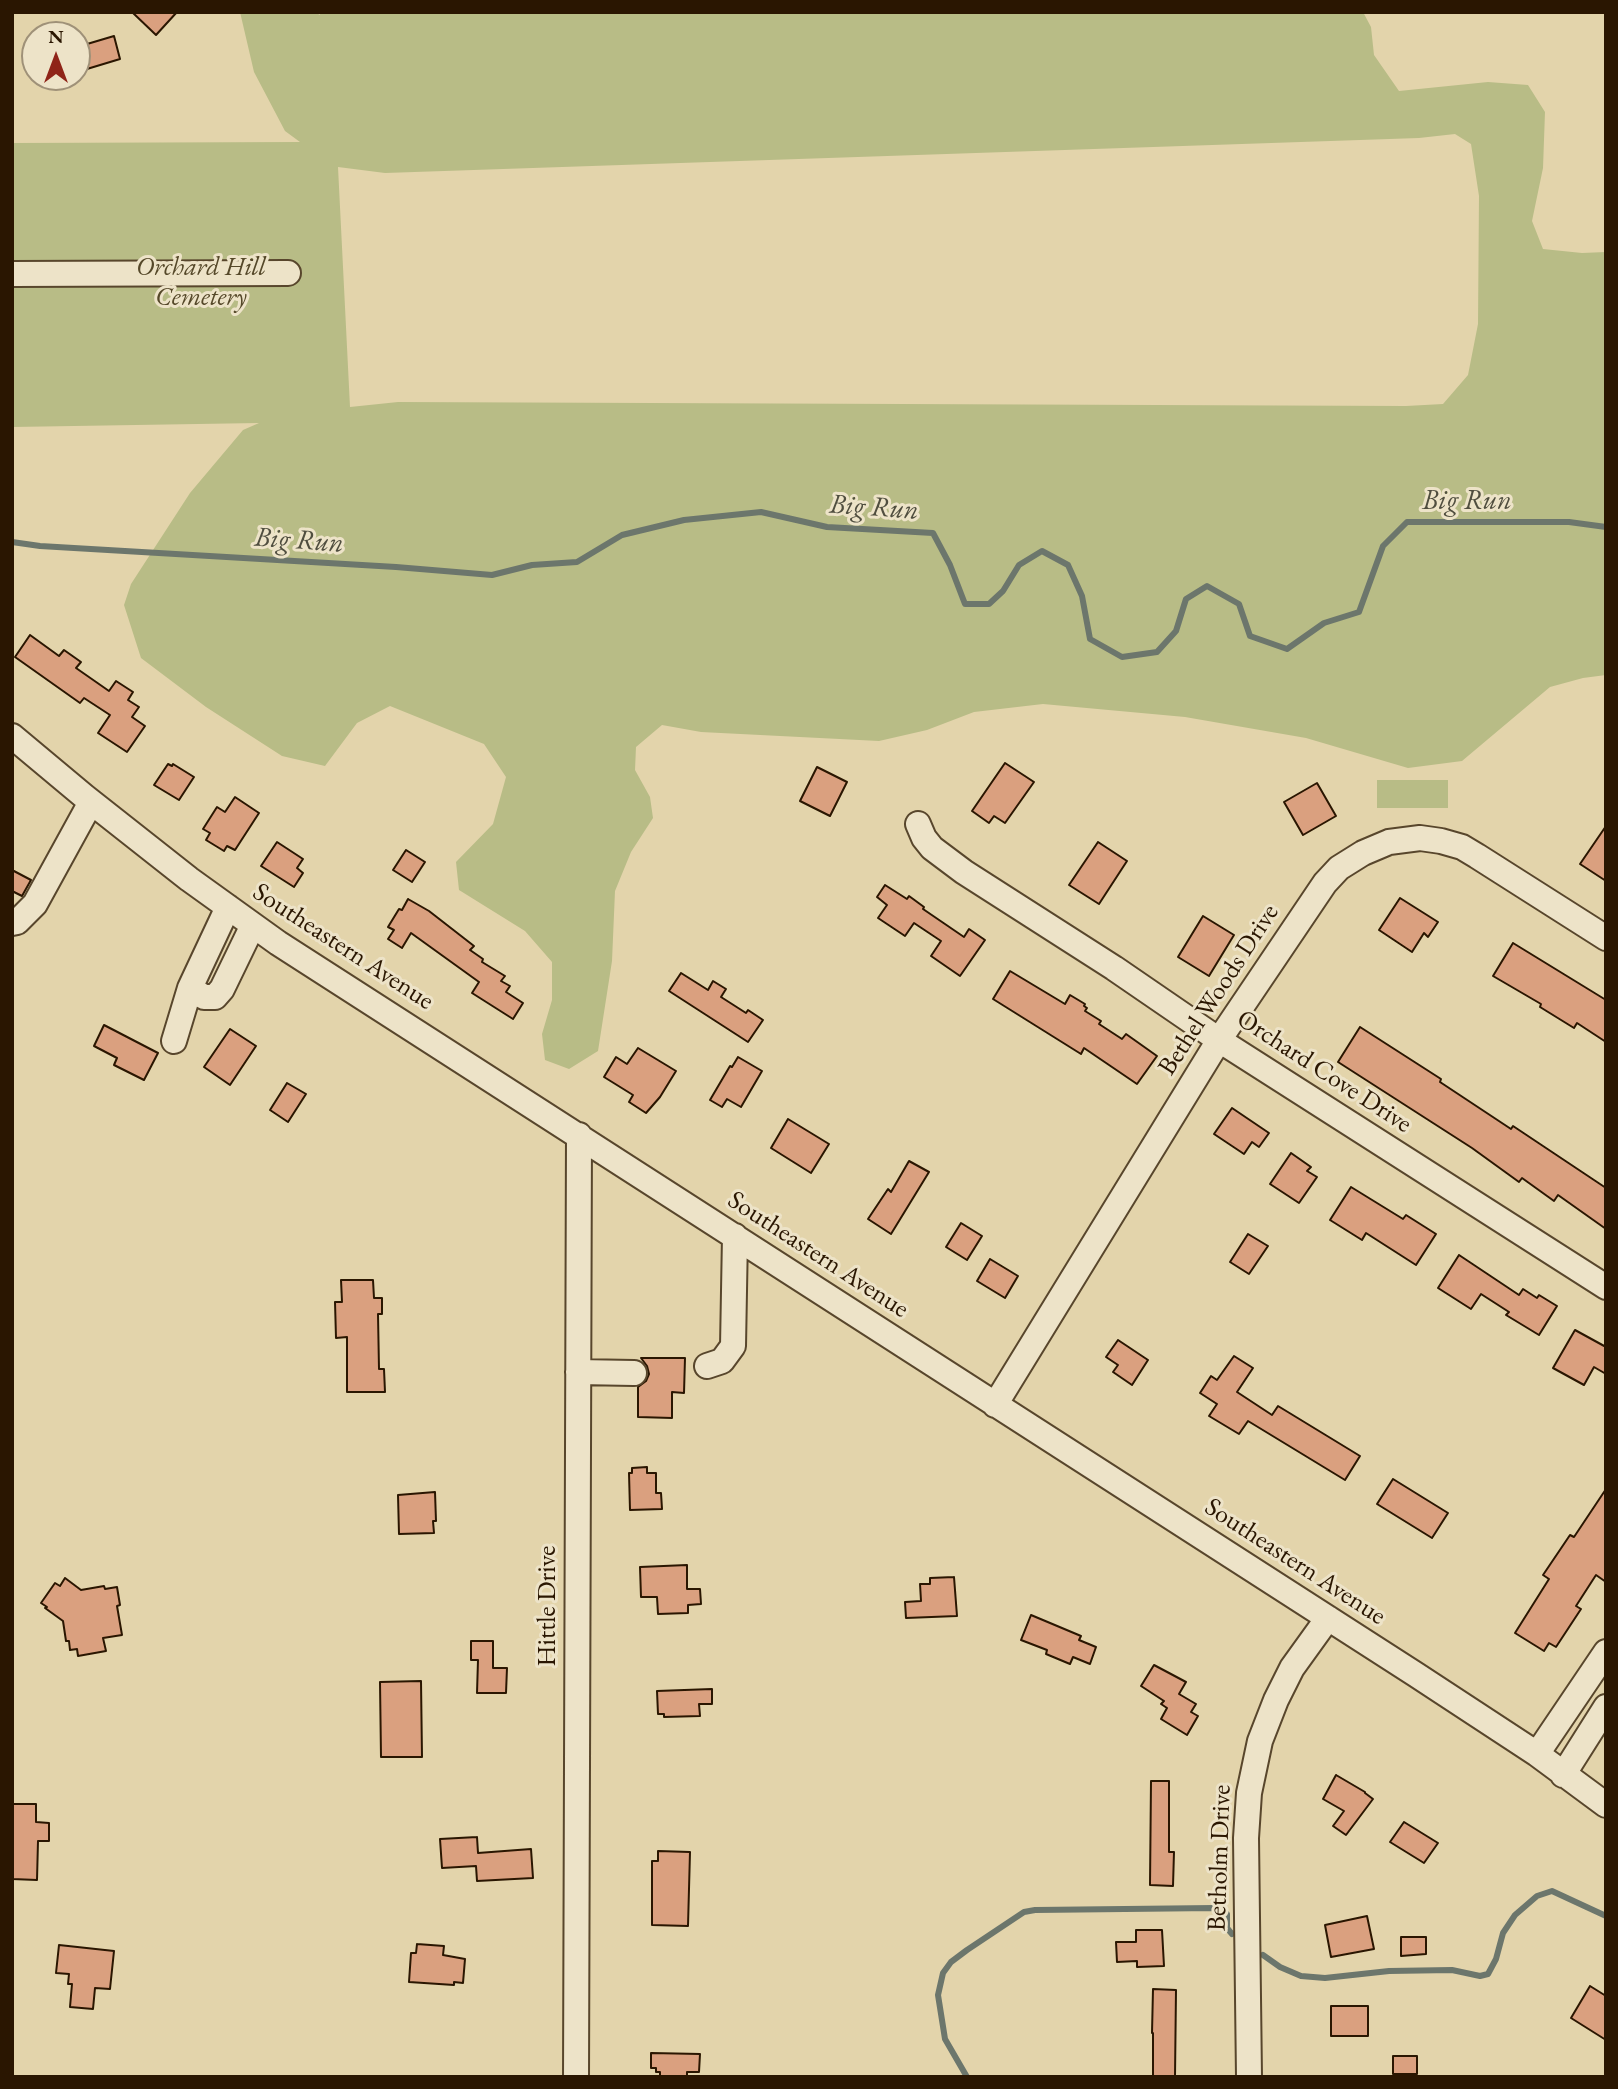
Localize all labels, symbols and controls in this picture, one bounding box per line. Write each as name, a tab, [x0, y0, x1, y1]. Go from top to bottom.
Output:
north arrow	[21, 21, 91, 91]
text: N	[48, 24, 64, 49]
park label: Orchard Hill Cemetery	[136, 252, 266, 314]
water label: Big Run	[1422, 484, 1512, 518]
water label: Big Run	[828, 488, 920, 528]
water label: Big Run	[253, 521, 345, 561]
street label: Southeastern Avenue	[247, 877, 439, 1017]
street label: Bethel Woods Drive	[1152, 899, 1286, 1081]
street label: Orchard Cove Drive	[1231, 1004, 1417, 1140]
street label: Southeastern Avenue	[722, 1185, 914, 1325]
street label: Southeastern Avenue	[1199, 1492, 1391, 1632]
street label: Hittle Drive	[532, 1546, 564, 1666]
street label: Betholm Drive	[1202, 1784, 1238, 1932]

